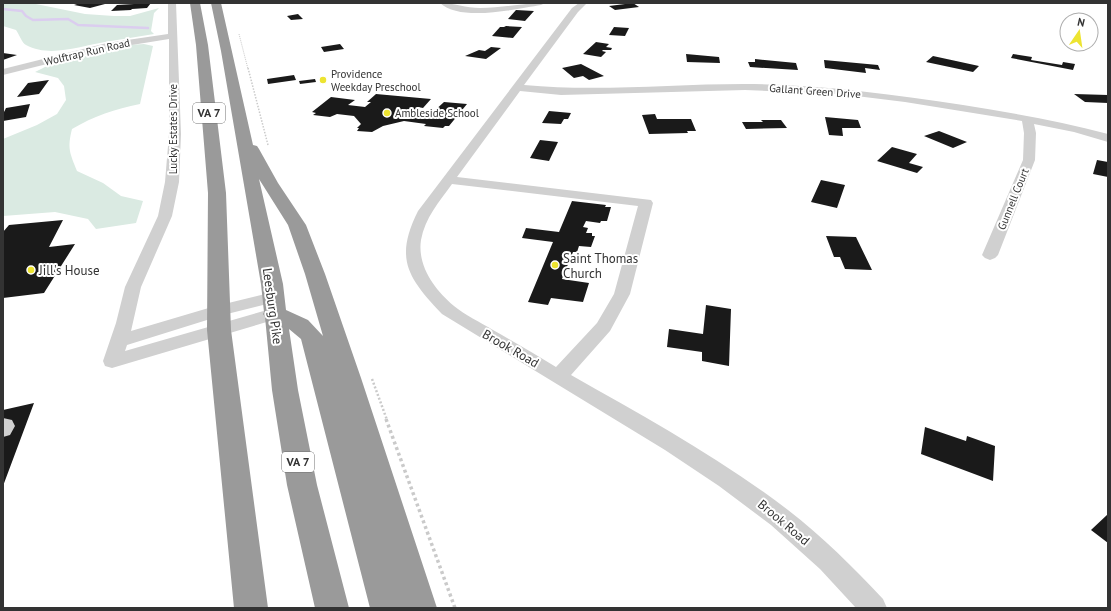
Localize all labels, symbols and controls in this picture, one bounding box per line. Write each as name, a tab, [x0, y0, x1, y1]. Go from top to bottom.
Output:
north arrow	[1059, 12, 1099, 52]
text: N	[1076, 15, 1086, 30]
street label: Wolftrap Run Road	[43, 35, 131, 69]
place label: Providence Weekday Preschool	[331, 67, 422, 94]
marker: Providence Weekday Preschool	[318, 75, 328, 85]
street label: Gallant Green Drive	[769, 81, 862, 101]
street label: Lucky Estates Drive	[166, 83, 180, 174]
road number: VA 7	[193, 103, 225, 123]
place label: Ambleside School	[395, 106, 480, 120]
marker: Ambleside School	[382, 108, 392, 118]
street label: Gunnell Court	[994, 166, 1032, 232]
place label: Saint Thomas Church	[563, 250, 638, 282]
marker: Saint Thomas Church	[550, 260, 560, 270]
place label: Jill's House	[38, 262, 100, 279]
marker: Jill's House	[26, 265, 36, 275]
street label: Leesburg Pike	[259, 267, 286, 345]
street label: Brook Road	[479, 325, 542, 371]
road number: VA 7	[282, 452, 314, 472]
street label: Brook Road	[754, 496, 813, 549]

